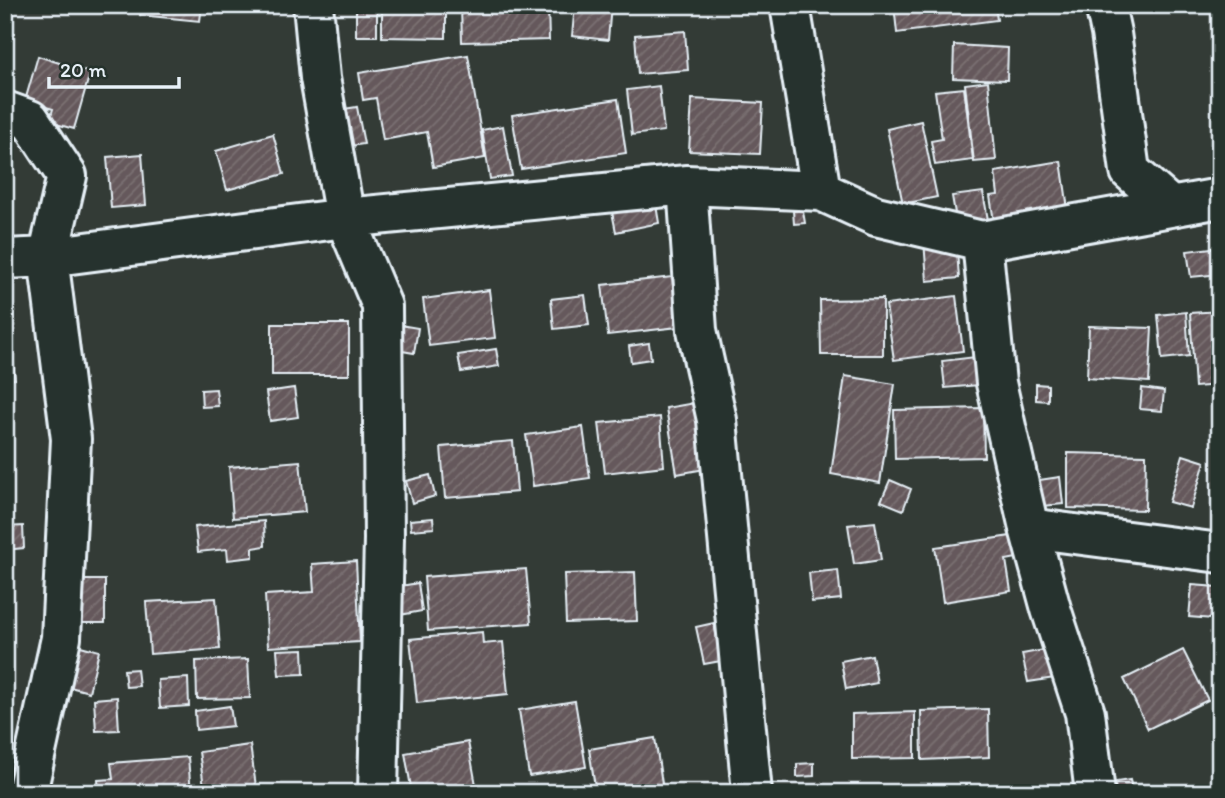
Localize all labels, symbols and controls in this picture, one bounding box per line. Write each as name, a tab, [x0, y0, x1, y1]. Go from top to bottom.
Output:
scale bar	[49, 46, 178, 90]
text: 20 m	[60, 57, 107, 82]

